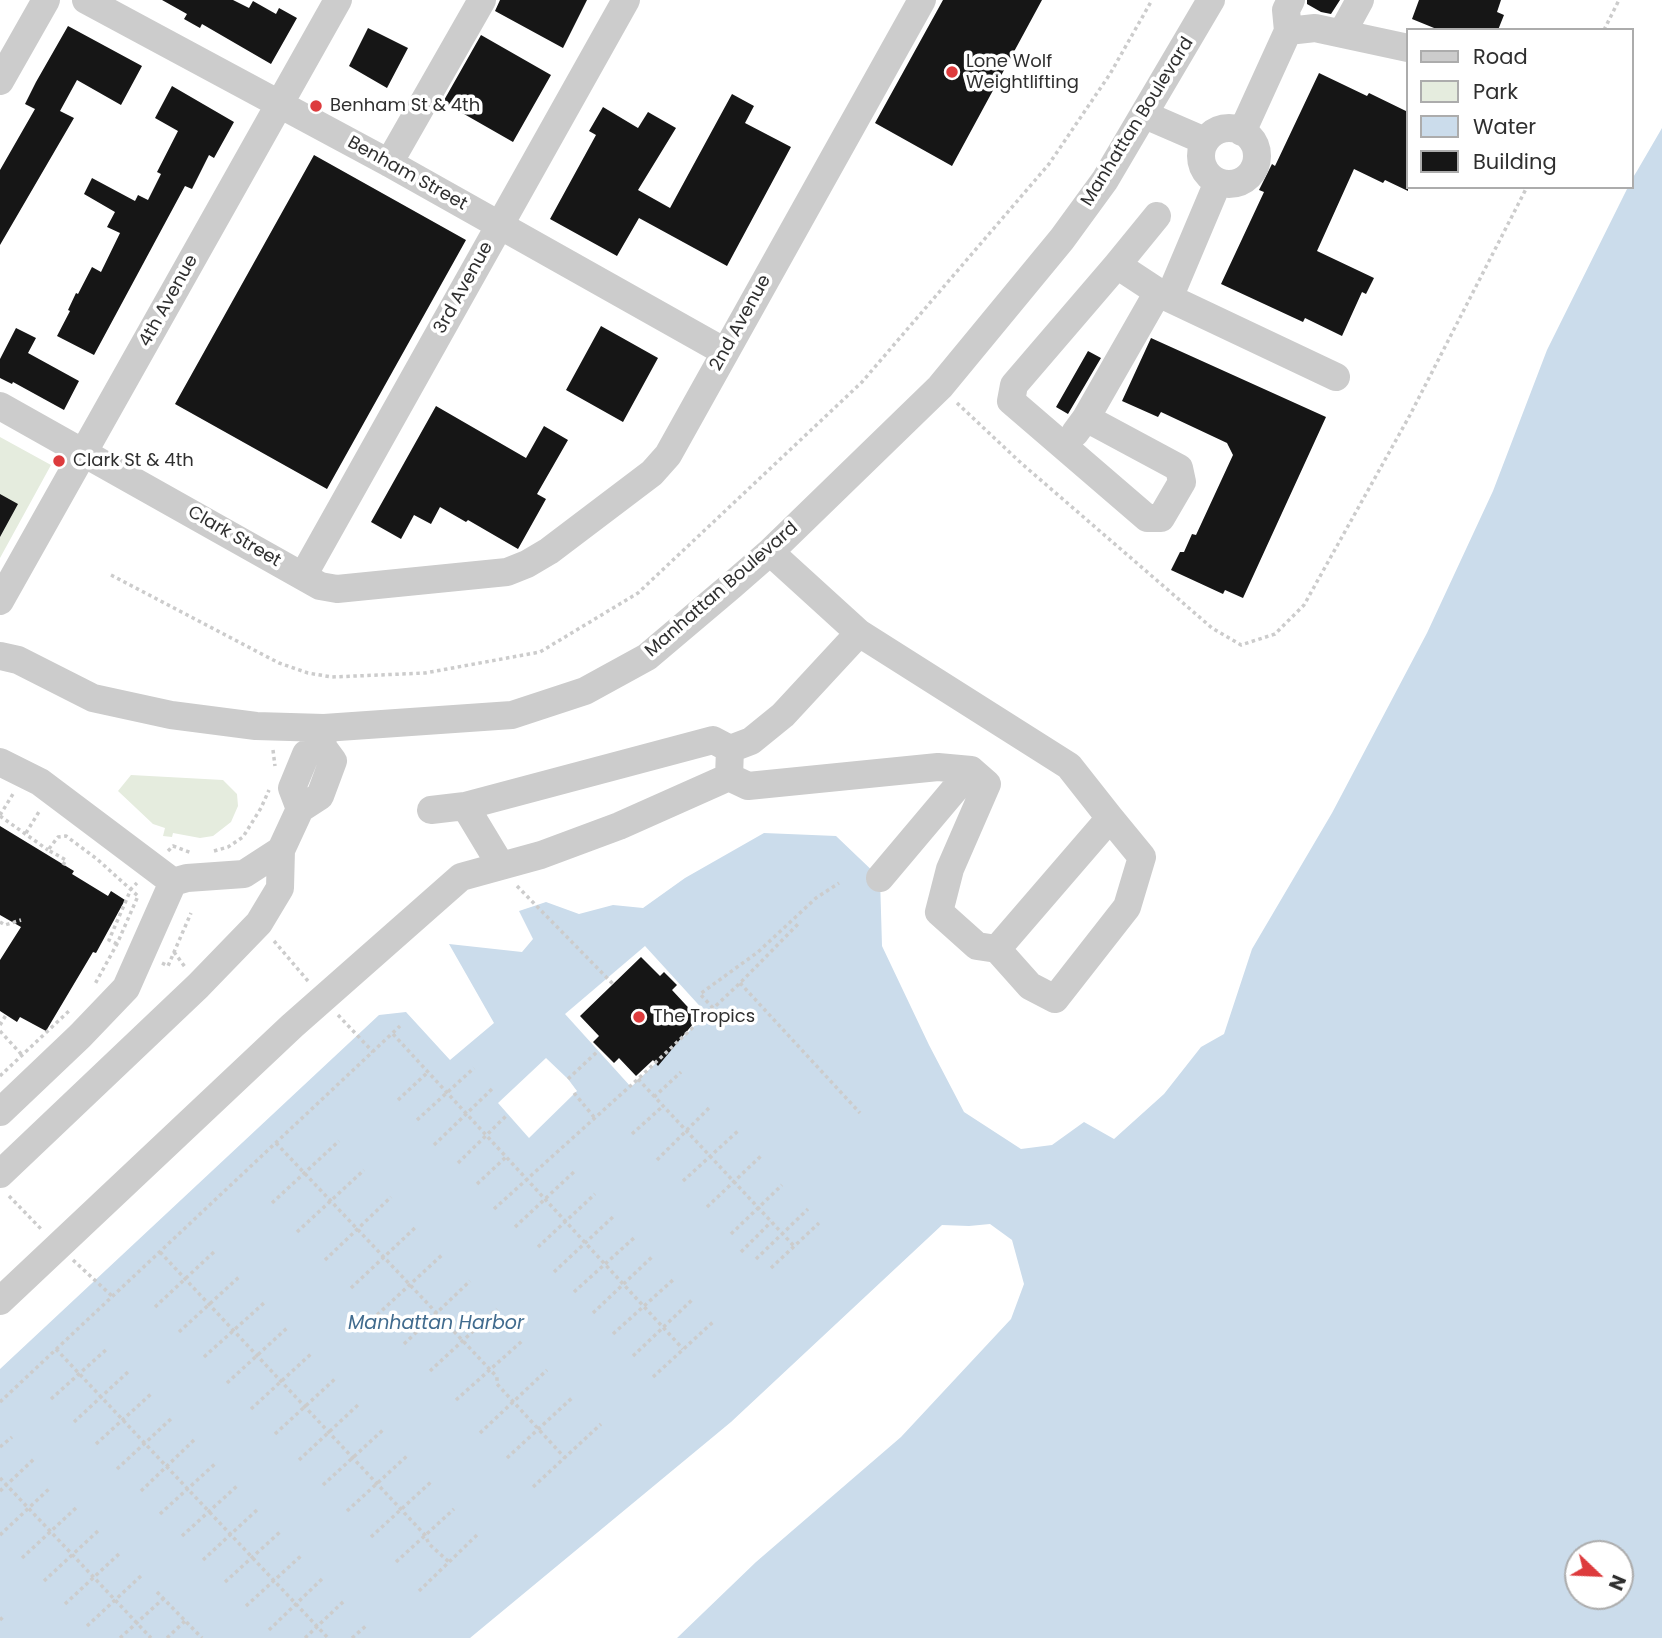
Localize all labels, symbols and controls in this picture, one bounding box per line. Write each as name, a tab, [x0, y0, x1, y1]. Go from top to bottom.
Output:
legend	[1406, 28, 1634, 189]
street label: Manhattan Boulevard	[1077, 33, 1199, 211]
text: Road	[1473, 42, 1528, 71]
place label: Lone Wolf Weightlifting	[966, 51, 1079, 94]
marker: Lone Wolf Weightlifting	[944, 64, 960, 80]
text: Park	[1473, 77, 1518, 106]
place label: Benham St & 4th	[330, 95, 480, 117]
marker: Benham St & 4th	[308, 98, 324, 114]
text: Water	[1473, 112, 1536, 141]
street label: Benham Street	[343, 132, 471, 216]
text: Building	[1473, 147, 1557, 176]
street label: 3rd Avenue	[430, 238, 498, 338]
street label: 4th Avenue	[135, 251, 203, 351]
street label: 2nd Avenue	[706, 271, 776, 375]
place label: Clark St & 4th	[73, 450, 194, 472]
marker: Clark St & 4th	[51, 453, 67, 469]
street label: Clark Street	[184, 502, 284, 572]
street label: Manhattan Boulevard	[641, 518, 803, 662]
place label: The Tropics	[653, 1006, 755, 1028]
marker: The Tropics	[631, 1009, 647, 1025]
water label: Manhattan Harbor	[348, 1313, 524, 1335]
north arrow	[1564, 1540, 1634, 1610]
text: N	[1602, 1571, 1632, 1594]

